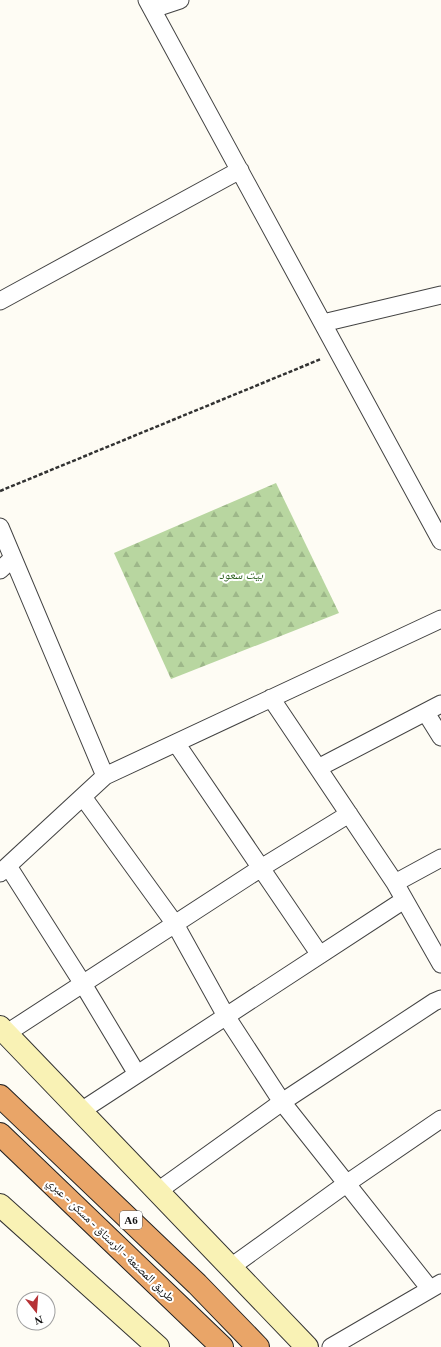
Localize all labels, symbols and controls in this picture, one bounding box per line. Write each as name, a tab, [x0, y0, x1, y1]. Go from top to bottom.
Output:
park label: بيت سعود	[219, 568, 264, 582]
street label: طريق المصنعة - الرستاق - مسكن - عبري	[42, 1175, 178, 1307]
road number: A6	[120, 1211, 142, 1229]
north arrow	[16, 1291, 56, 1331]
text: N	[33, 1314, 44, 1327]

